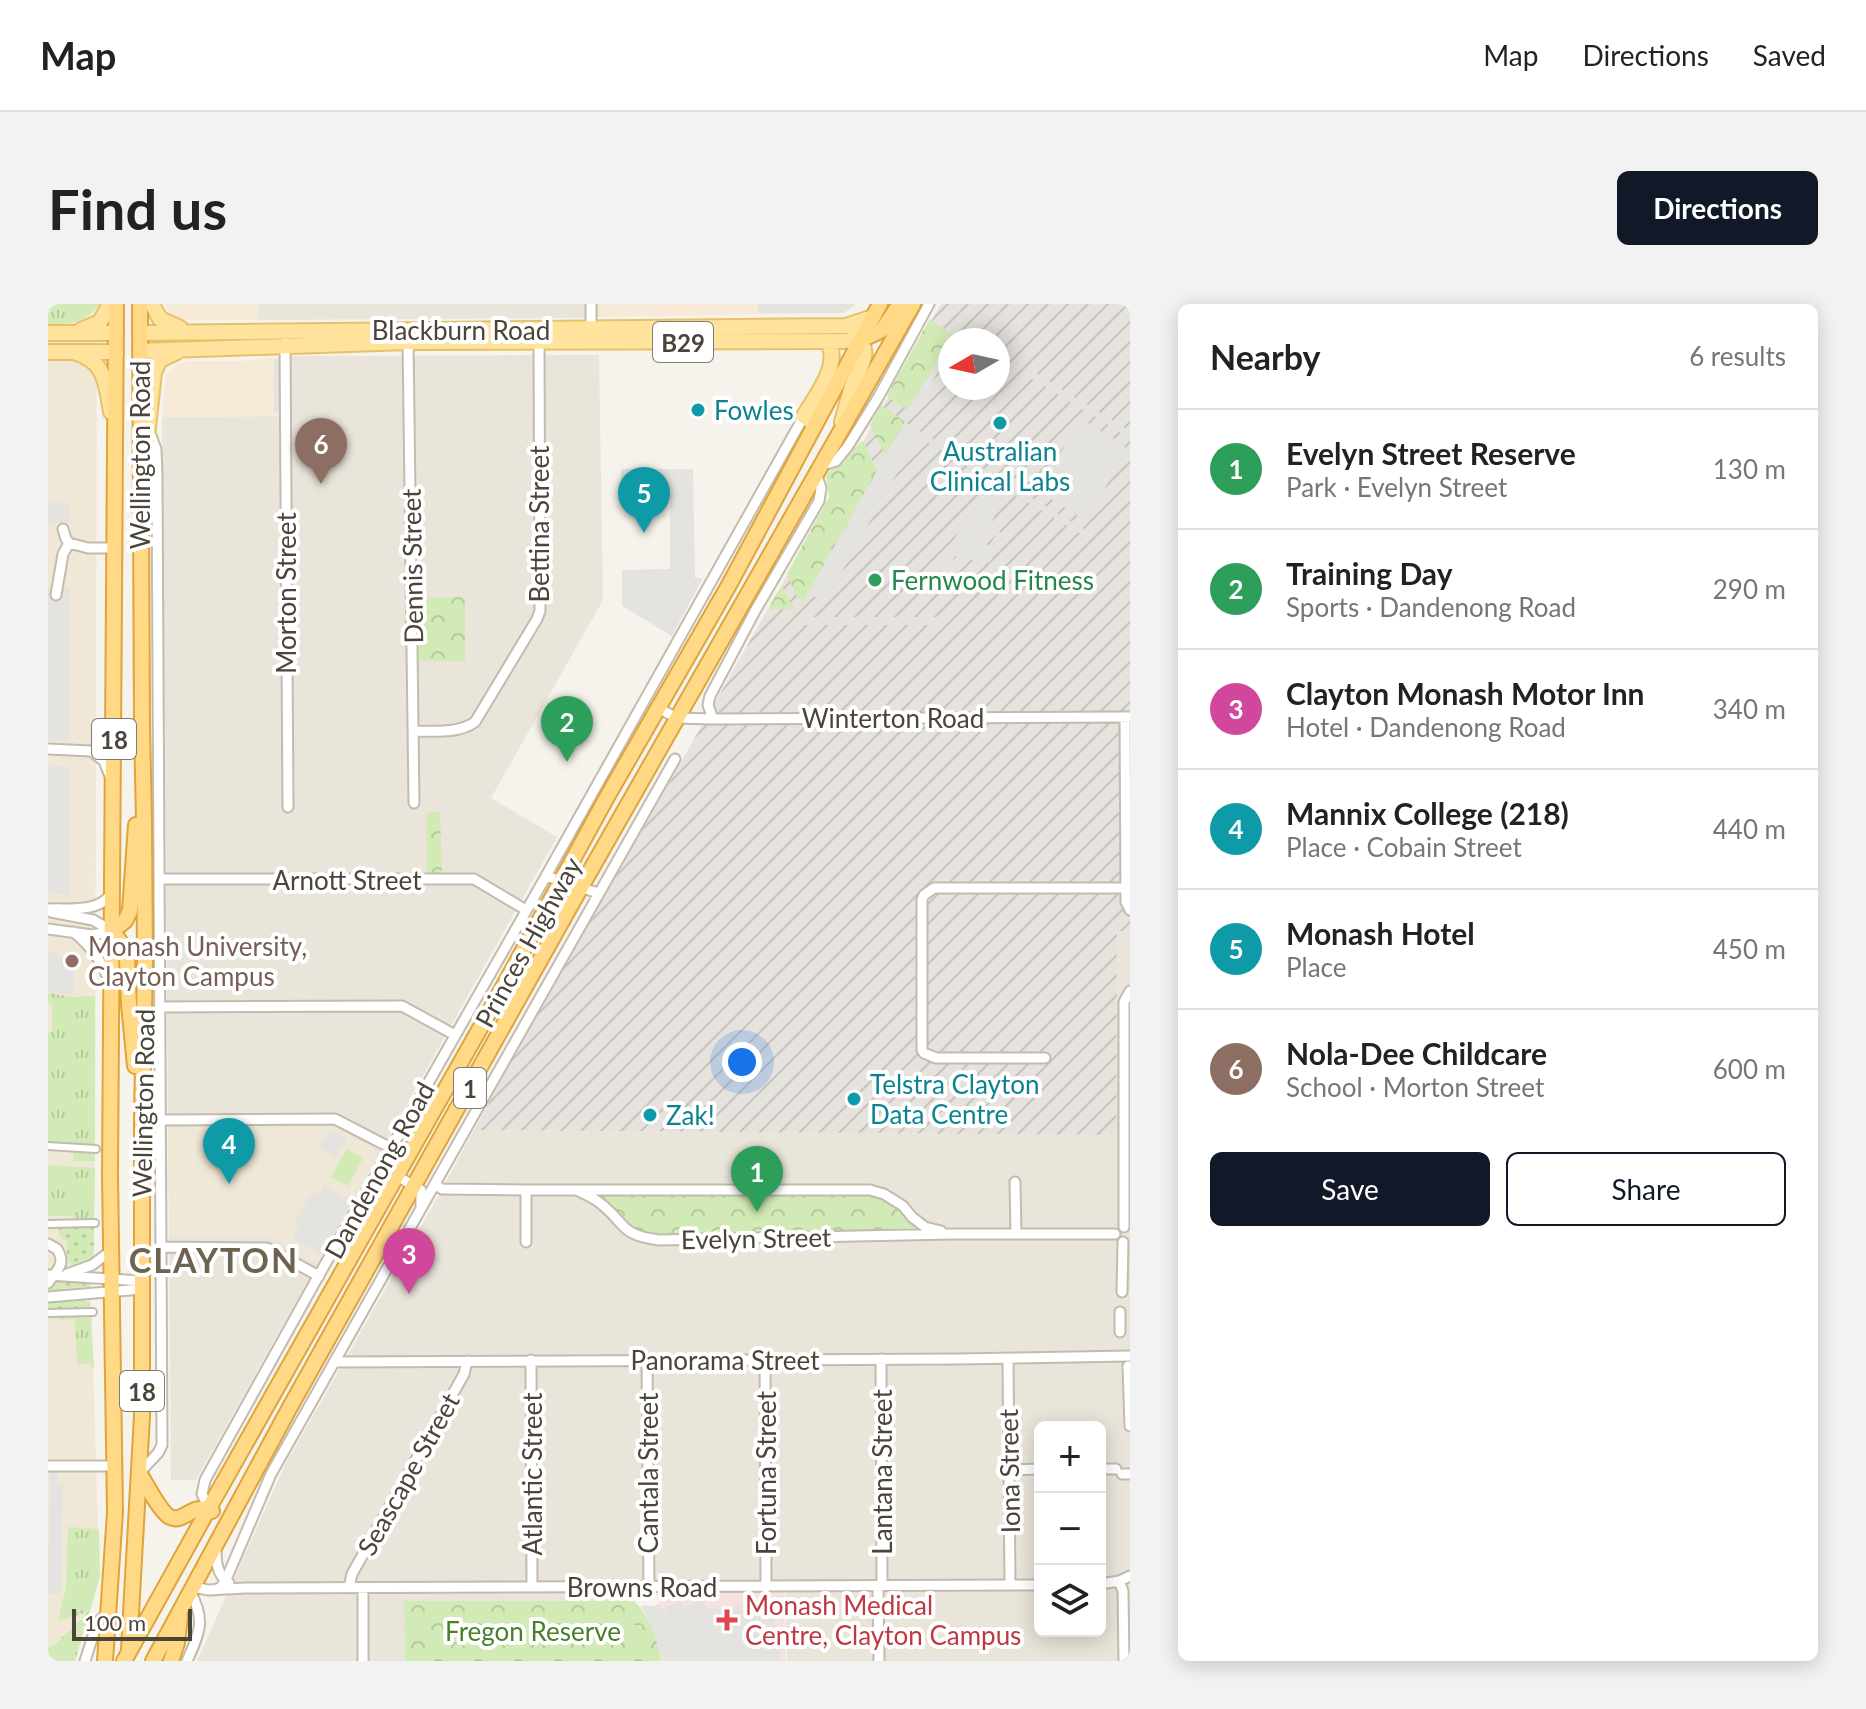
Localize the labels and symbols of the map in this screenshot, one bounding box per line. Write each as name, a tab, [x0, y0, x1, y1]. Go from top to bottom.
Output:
street label: Blackburn Road	[372, 314, 550, 346]
road number: B29	[653, 322, 713, 362]
north arrow	[938, 328, 1010, 400]
street label: Wellington Road	[124, 361, 156, 549]
place label: Fowles	[714, 394, 794, 426]
marker: Fowles	[689, 401, 707, 419]
marker: Australian Clinical Labs	[991, 414, 1009, 432]
pin: 6	[295, 418, 347, 484]
place label: Australian Clinical Labs	[930, 435, 1070, 497]
street label: Bettina Street	[523, 445, 555, 603]
pin: 5	[618, 467, 670, 533]
street label: Dennis Street	[395, 488, 429, 644]
street label: Morton Street	[270, 512, 302, 674]
place label: Fernwood Fitness	[891, 564, 1094, 596]
marker: Fernwood Fitness	[866, 571, 884, 589]
pin: 2	[541, 696, 593, 762]
street label: Winterton Road	[802, 702, 984, 734]
road number: 18	[92, 719, 136, 759]
street label: Princes Highway	[468, 851, 588, 1033]
street label: Arnott Street	[273, 864, 422, 896]
place label: Monash University, Clayton Campus	[88, 930, 307, 992]
marker: Monash University, Clayton Campus	[63, 952, 81, 970]
street label: Wellington Road	[125, 1008, 161, 1198]
your location	[722, 1042, 762, 1082]
road number: 1	[454, 1068, 486, 1108]
place label: Telstra Clayton Data Centre	[870, 1068, 1039, 1130]
street label: Dandenong Road	[317, 1076, 441, 1264]
marker: Telstra Clayton Data Centre	[845, 1090, 863, 1108]
place label: Zak!	[666, 1099, 715, 1131]
marker: Zak!	[641, 1106, 659, 1124]
pin: 4	[203, 1118, 255, 1184]
pin: 1	[731, 1146, 783, 1212]
street label: Evelyn Street	[681, 1221, 832, 1255]
pin: 3	[383, 1228, 435, 1294]
district label: CLAYTON	[129, 1239, 299, 1280]
street label: Panorama Street	[631, 1344, 820, 1376]
road number: 18	[120, 1371, 164, 1411]
street label: Seascape Street	[350, 1387, 466, 1561]
street label: Lantana Street	[866, 1389, 898, 1555]
street label: Fortuna Street	[750, 1390, 782, 1555]
street label: Atlantic Street	[516, 1392, 548, 1556]
street label: Cantala Street	[632, 1392, 664, 1554]
street label: Iona Street	[992, 1408, 1026, 1533]
street label: Browns Road	[567, 1571, 717, 1603]
place label: Monash Medical Centre, Clayton Campus	[745, 1589, 1021, 1651]
scale bar	[72, 1605, 192, 1641]
marker: Monash Medical Centre, Clayton Campus	[716, 1609, 738, 1631]
park label: Fregon Reserve	[445, 1615, 621, 1647]

